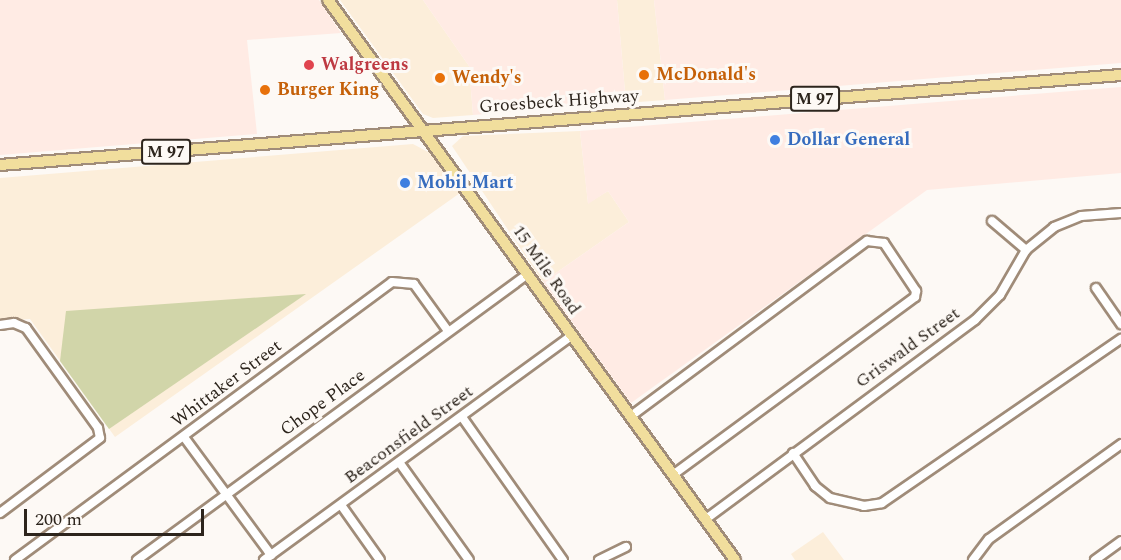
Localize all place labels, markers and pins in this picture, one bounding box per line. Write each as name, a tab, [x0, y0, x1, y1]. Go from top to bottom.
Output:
place label: Walgreens	[321, 54, 409, 76]
marker: Walgreens	[302, 58, 316, 72]
place label: McDonald's	[656, 64, 756, 86]
place label: Wendy's	[452, 67, 522, 89]
marker: McDonald's	[637, 68, 651, 82]
marker: Wendy's	[433, 71, 447, 85]
place label: Burger King	[277, 79, 379, 101]
marker: Burger King	[258, 83, 272, 97]
place label: Dollar General	[787, 129, 910, 151]
marker: Dollar General	[768, 133, 782, 147]
place label: Mobil Mart	[417, 172, 513, 194]
marker: Mobil Mart	[398, 176, 412, 190]

